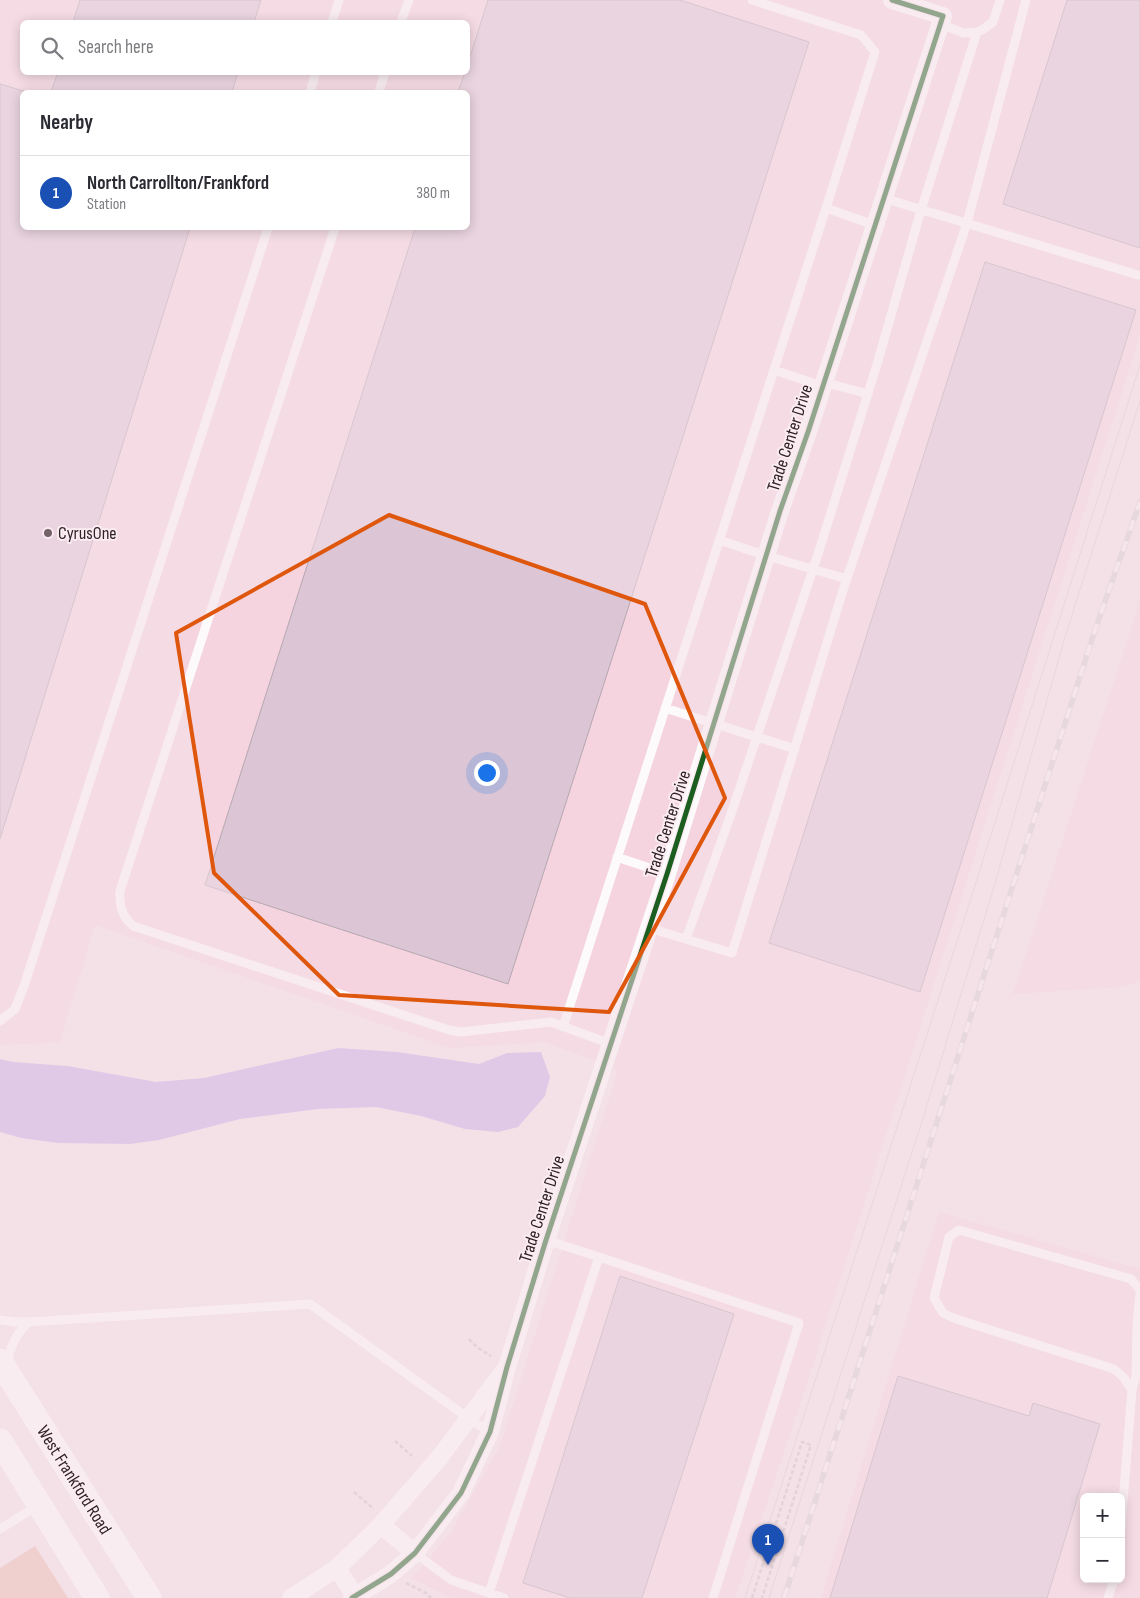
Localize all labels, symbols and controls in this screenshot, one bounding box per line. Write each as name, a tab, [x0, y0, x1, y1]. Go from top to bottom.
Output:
search box	[20, 20, 470, 75]
icon: search	[38, 34, 66, 62]
text: Search here	[78, 36, 154, 59]
text: Nearby	[40, 110, 93, 135]
text: North Carrollton/Frankford	[87, 172, 269, 195]
text: 1	[53, 184, 59, 203]
text: 380 m	[416, 184, 450, 203]
text: Station	[87, 195, 126, 214]
street label: Trade Center Drive	[763, 382, 817, 494]
place label: CyrusOne	[58, 523, 117, 544]
marker: CyrusOne	[42, 527, 54, 539]
your location	[474, 760, 500, 786]
street label: Trade Center Drive	[641, 768, 695, 880]
street label: Trade Center Drive	[515, 1153, 569, 1265]
street label: West Frankford Road	[32, 1422, 116, 1538]
map controls	[1080, 1493, 1125, 1583]
button: +	[1080, 1493, 1125, 1538]
pin: 1	[752, 1524, 784, 1565]
button: −	[1080, 1538, 1125, 1583]

